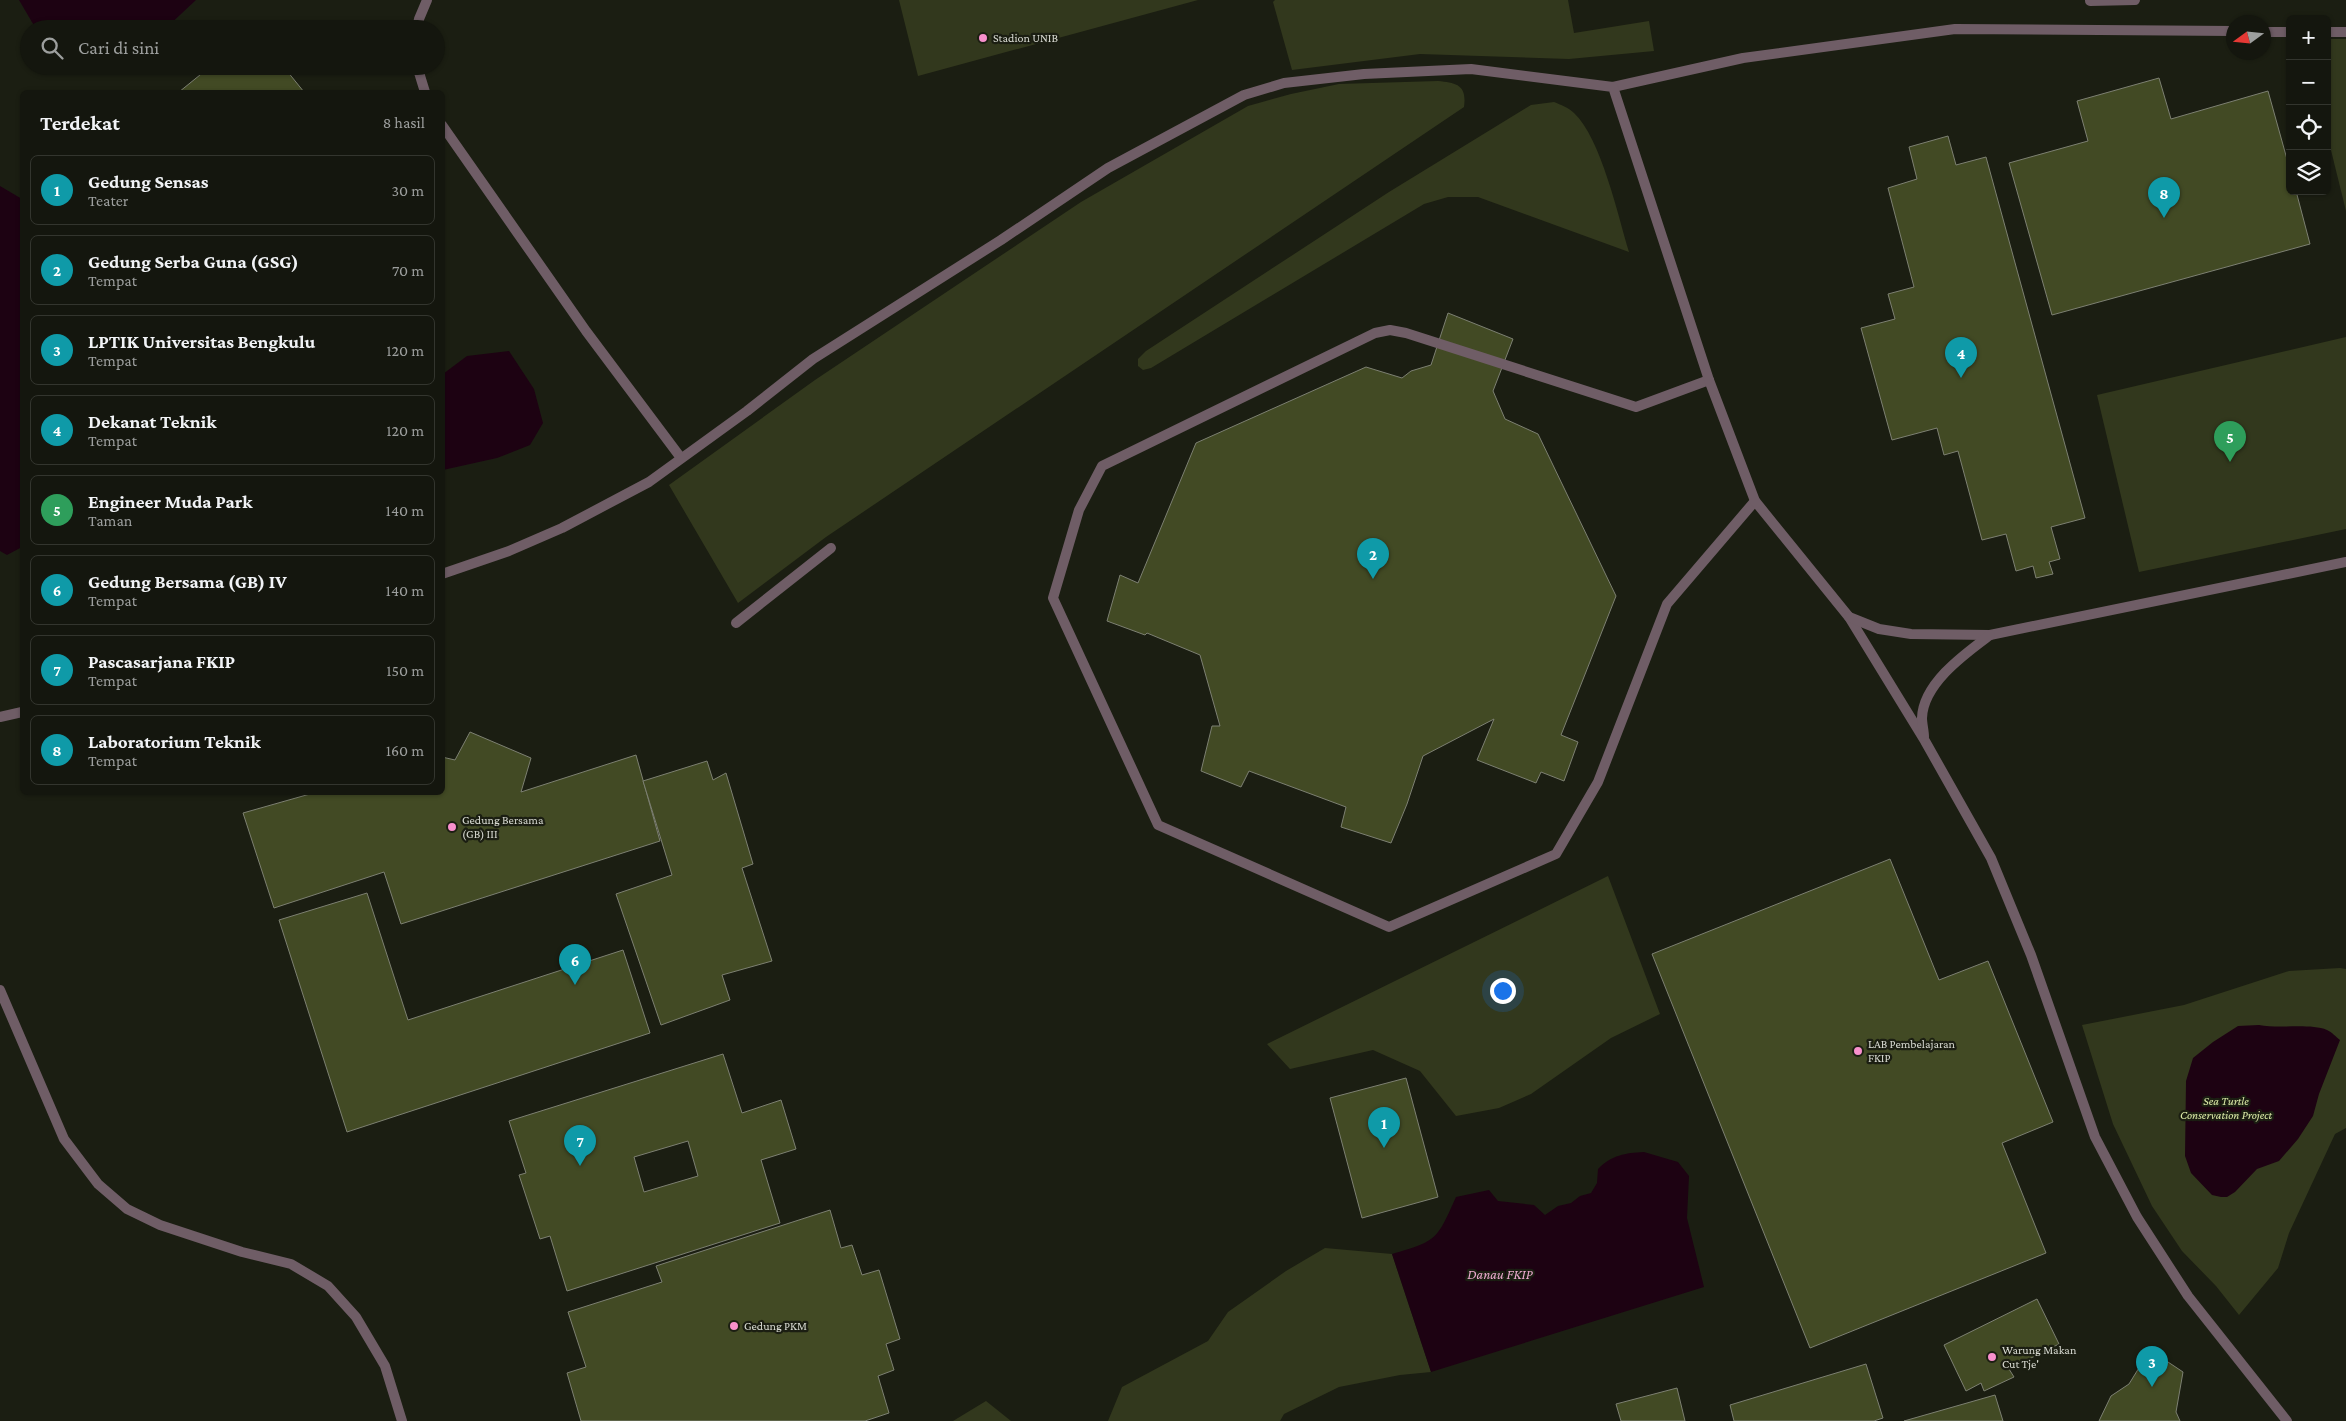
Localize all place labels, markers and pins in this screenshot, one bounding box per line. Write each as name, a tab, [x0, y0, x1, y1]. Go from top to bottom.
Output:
place label: Stadion UNIB	[993, 31, 1059, 45]
marker: Stadion UNIB	[977, 32, 989, 44]
pin: 8	[2148, 177, 2180, 218]
pin: 4	[1945, 337, 1977, 378]
pin: 5	[2214, 421, 2246, 462]
pin: 2	[1357, 538, 1389, 579]
place label: Gedung Bersama (GB) III	[462, 813, 544, 841]
marker: Gedung Bersama (GB) III	[446, 821, 458, 833]
pin: 6	[559, 944, 591, 985]
place label: LAB Pembelajaran FKIP	[1868, 1037, 1956, 1065]
marker: LAB Pembelajaran FKIP	[1852, 1045, 1864, 1057]
pin: 1	[1368, 1107, 1400, 1148]
pin: 7	[564, 1125, 596, 1166]
place label: Gedung PKM	[744, 1319, 807, 1333]
marker: Gedung PKM	[728, 1320, 740, 1332]
place label: Warung Makan Cut Tje'	[2002, 1343, 2077, 1371]
pin: 3	[2136, 1346, 2168, 1387]
marker: Warung Makan Cut Tje'	[1986, 1351, 1998, 1363]

